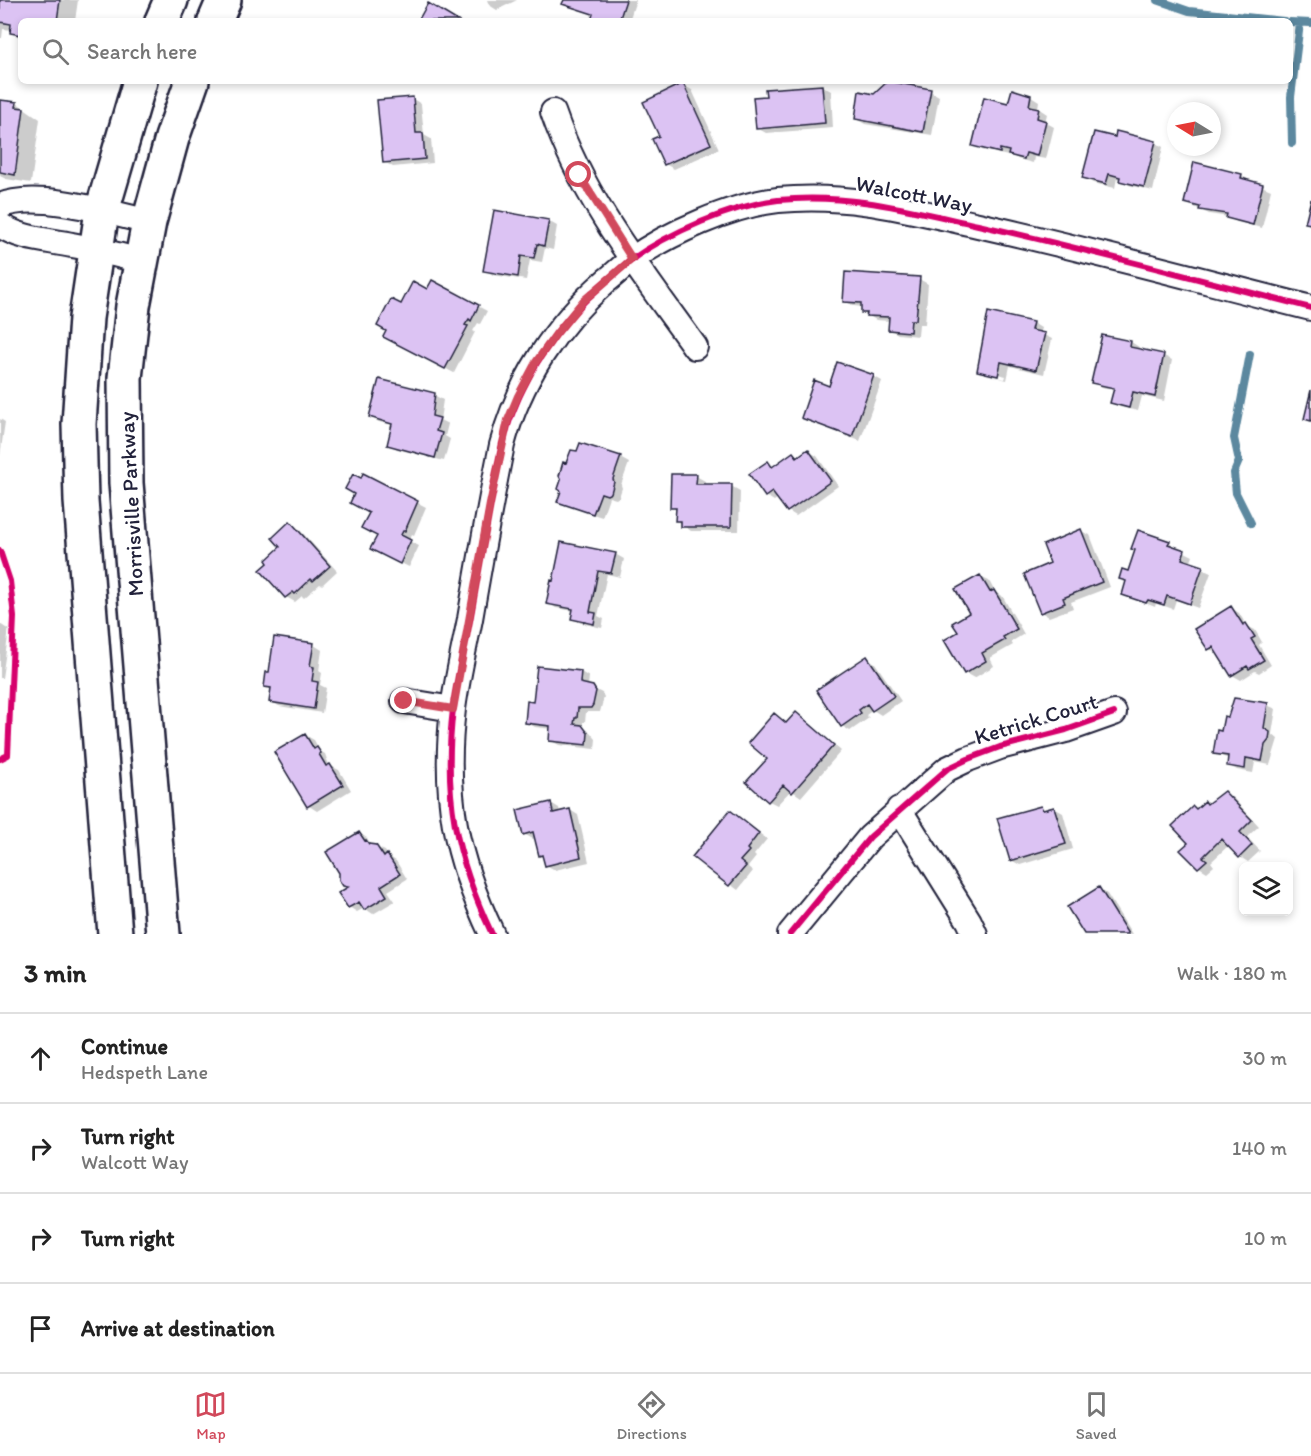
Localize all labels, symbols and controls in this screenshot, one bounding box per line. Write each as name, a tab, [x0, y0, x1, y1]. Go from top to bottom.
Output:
search box	[18, 18, 1293, 84]
icon: search	[39, 35, 72, 68]
text: Search here	[87, 38, 197, 65]
north arrow	[1167, 102, 1221, 156]
route start	[565, 161, 591, 187]
street label: Walcott Way	[853, 169, 975, 219]
street label: Morrisville Parkway	[113, 410, 149, 597]
route end	[390, 687, 416, 713]
street label: Ketrick Court	[971, 687, 1101, 751]
map controls	[1239, 862, 1293, 916]
button: layers	[1239, 862, 1293, 916]
text: 3 min	[24, 957, 86, 989]
text: Walk · 180 m	[1177, 961, 1287, 985]
text: Continue	[81, 1033, 168, 1060]
icon: ahead	[24, 1042, 57, 1075]
text: 30 m	[1242, 1046, 1287, 1070]
text: Hedspeth Lane	[81, 1060, 208, 1084]
text: Turn right	[81, 1123, 175, 1150]
icon: right	[24, 1132, 57, 1165]
text: 140 m	[1232, 1136, 1287, 1160]
text: Walcott Way	[81, 1150, 188, 1174]
icon: right	[24, 1222, 57, 1255]
text: Turn right	[81, 1225, 175, 1252]
text: 10 m	[1244, 1226, 1287, 1250]
icon: arrive	[24, 1312, 57, 1345]
text: Arrive at destination	[81, 1315, 275, 1342]
tab: Map	[194, 1388, 227, 1443]
tab: Directions	[616, 1388, 687, 1443]
tab: Saved	[1076, 1388, 1117, 1443]

